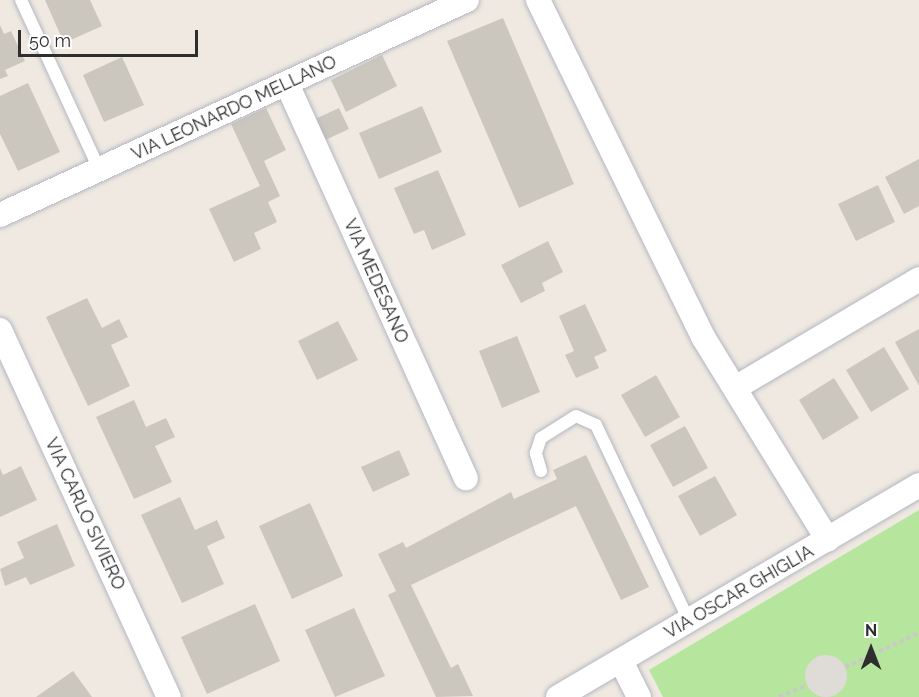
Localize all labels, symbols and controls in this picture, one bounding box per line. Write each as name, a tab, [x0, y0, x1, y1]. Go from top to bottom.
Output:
scale bar	[21, 18, 201, 56]
text: 50 m	[29, 30, 71, 51]
street label: VIA LEONARDO MELLANO	[128, 51, 340, 165]
street label: VIA MEDESANO	[339, 215, 413, 347]
street label: VIA CARLO SIVIERO	[40, 434, 130, 594]
street label: VIA OSCAR GHIGLIA	[660, 540, 818, 644]
north arrow	[841, 619, 901, 679]
text: N	[865, 621, 877, 640]

